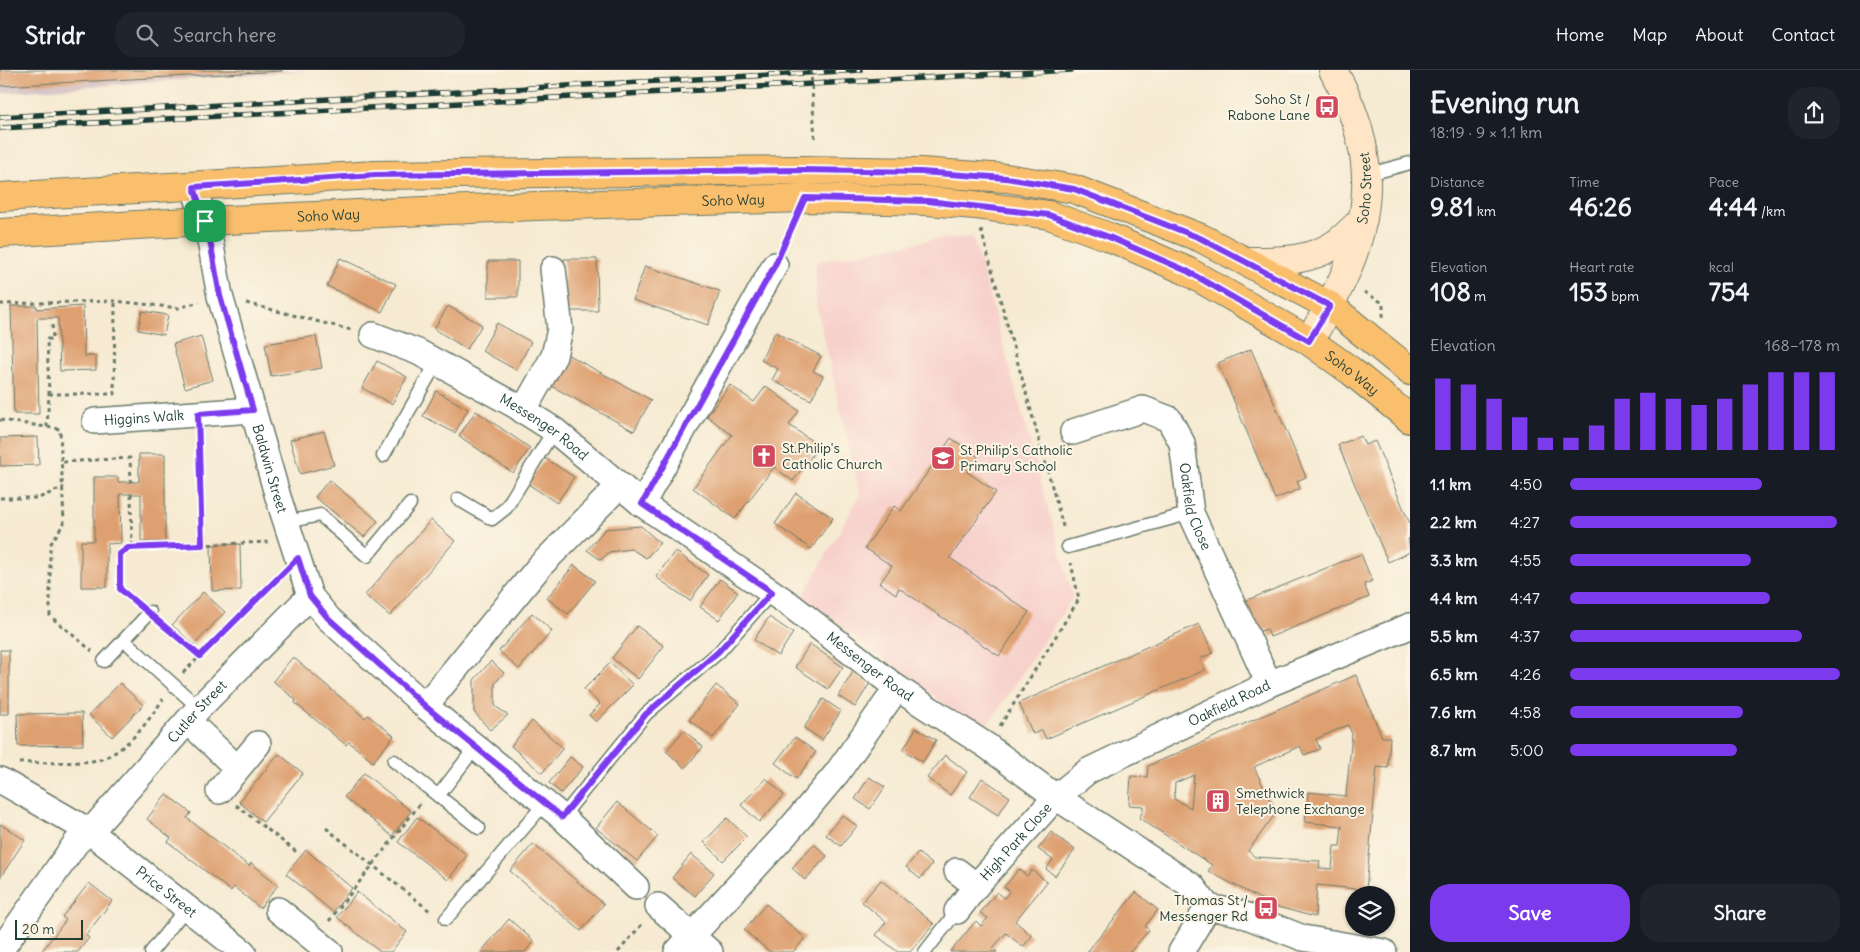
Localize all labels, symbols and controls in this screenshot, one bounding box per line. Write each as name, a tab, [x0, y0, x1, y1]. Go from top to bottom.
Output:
search box	[115, 12, 465, 57]
text: Stridr	[25, 20, 85, 50]
icon: search	[133, 21, 161, 49]
text: Search here	[173, 23, 276, 47]
text: Home	[1556, 23, 1604, 46]
text: Map	[1632, 23, 1667, 46]
text: About	[1695, 23, 1743, 46]
text: Contact	[1771, 23, 1835, 46]
text: Evening run	[1430, 85, 1580, 121]
button: share	[1788, 87, 1840, 139]
place label: Soho St / Rabone Lane	[1227, 90, 1310, 124]
bus stop icon: Soho St / Rabone Lane	[1314, 94, 1340, 120]
text: 18:19 · 9 × 1.1 km	[1430, 122, 1542, 142]
street label: Soho Street	[1353, 151, 1375, 226]
text: Distance	[1430, 173, 1485, 191]
text: Time	[1569, 173, 1600, 191]
text: Pace	[1709, 173, 1739, 191]
street label: Soho Way	[701, 190, 765, 210]
text: 9.81	[1430, 191, 1473, 223]
text: 46:26	[1569, 191, 1632, 223]
text: 4:44	[1709, 191, 1758, 223]
pin	[184, 200, 226, 242]
text: km	[1473, 202, 1496, 220]
text: /km	[1758, 202, 1786, 220]
street label: Soho Way	[297, 205, 360, 226]
icon: arrive	[191, 207, 219, 235]
text: Elevation	[1430, 258, 1487, 276]
text: Heart rate	[1569, 258, 1634, 276]
text: kcal	[1709, 258, 1734, 276]
text: 108	[1430, 276, 1471, 308]
text: 153	[1569, 276, 1608, 308]
text: 754	[1709, 276, 1750, 308]
text: m	[1471, 287, 1486, 305]
text: bpm	[1608, 287, 1639, 305]
text: Elevation	[1430, 335, 1496, 355]
text: 168–178 m	[1765, 335, 1840, 355]
street label: Soho Way	[1322, 347, 1383, 399]
street label: Messenger Road	[497, 390, 592, 464]
street label: Higgins Walk	[103, 406, 185, 429]
street label: Baldwin Street	[248, 422, 292, 516]
place label: St.Philip's Catholic Church	[782, 439, 883, 473]
place label: St Philip's Catholic Primary School	[960, 441, 1073, 475]
church icon: St.Philip's Catholic Church	[751, 443, 777, 469]
school or university icon: St Philip's Catholic Primary School	[930, 445, 956, 471]
street label: Oakfield Close	[1176, 462, 1216, 553]
text: 1.1 km	[1430, 474, 1471, 494]
text: 4:50	[1510, 474, 1543, 494]
text: 2.2 km	[1430, 512, 1477, 532]
text: 4:27	[1510, 512, 1539, 532]
text: 3.3 km	[1430, 550, 1478, 570]
text: 4:55	[1510, 550, 1541, 570]
text: 4.4 km	[1430, 588, 1478, 608]
text: 4:47	[1510, 588, 1540, 608]
text: 5.5 km	[1430, 626, 1478, 646]
text: 4:37	[1510, 626, 1540, 646]
street label: Messenger Road	[823, 628, 917, 705]
text: 6.5 km	[1430, 664, 1478, 684]
text: 4:26	[1510, 664, 1541, 684]
street label: Cutler Street	[164, 676, 231, 747]
street label: Oakfield Road	[1185, 676, 1273, 730]
text: 7.6 km	[1430, 702, 1476, 722]
text: 4:58	[1510, 702, 1541, 722]
text: 8.7 km	[1430, 740, 1476, 760]
text: 5:00	[1510, 740, 1544, 760]
place label: Smethwick Telephone Exchange	[1236, 784, 1365, 818]
building icon: Smethwick Telephone Exchange	[1205, 788, 1231, 814]
street label: High Park Close	[976, 799, 1056, 884]
street label: Price Street	[132, 862, 201, 921]
button: Save	[1430, 884, 1630, 942]
button: Share	[1640, 884, 1840, 942]
map controls	[1345, 886, 1395, 936]
button: layers	[1345, 886, 1395, 936]
place label: Thomas St / Messenger Rd	[1159, 891, 1248, 925]
bus stop icon: Thomas St / Messenger Rd	[1253, 895, 1279, 921]
scale bar	[15, 917, 82, 940]
text: 20 m	[22, 920, 55, 938]

